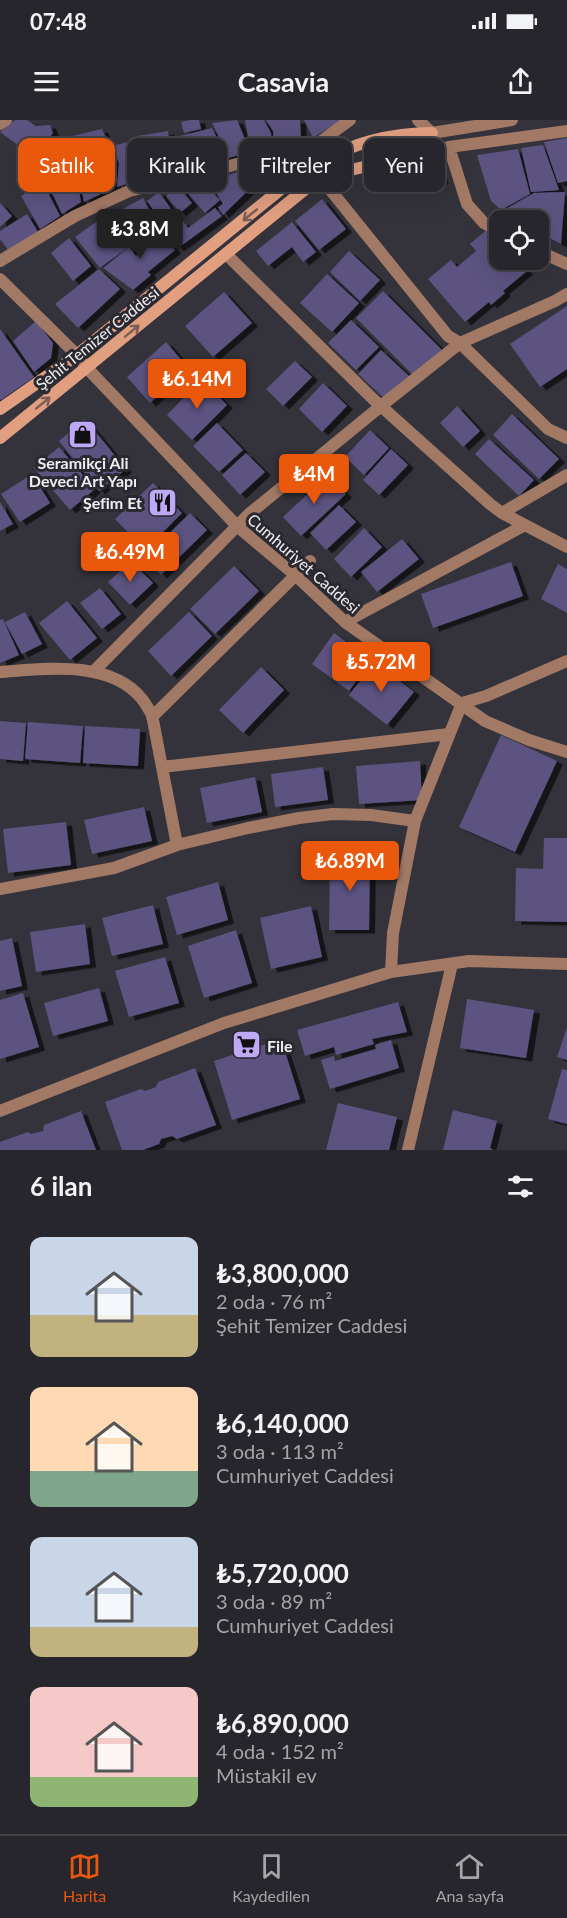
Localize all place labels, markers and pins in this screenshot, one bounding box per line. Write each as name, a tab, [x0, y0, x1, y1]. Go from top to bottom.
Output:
pin: ₺3.8M	[98, 209, 182, 260]
pin: ₺6.14M	[148, 359, 246, 410]
shop icon: Seramikçi Ali Deveci Art Yapı	[67, 418, 99, 450]
place label: Seramikçi Ali Deveci Art Yapı	[29, 453, 137, 490]
pin: ₺4M	[285, 454, 343, 505]
restaurant icon: Şefim Et	[147, 486, 179, 518]
place label: Şefim Et	[83, 493, 142, 512]
pin: ₺6.49M	[81, 532, 179, 583]
pin: ₺5.72M	[332, 642, 430, 693]
pin: ₺6.89M	[301, 841, 399, 892]
supermarket icon: File	[230, 1029, 262, 1061]
place label: File	[267, 1036, 293, 1055]

